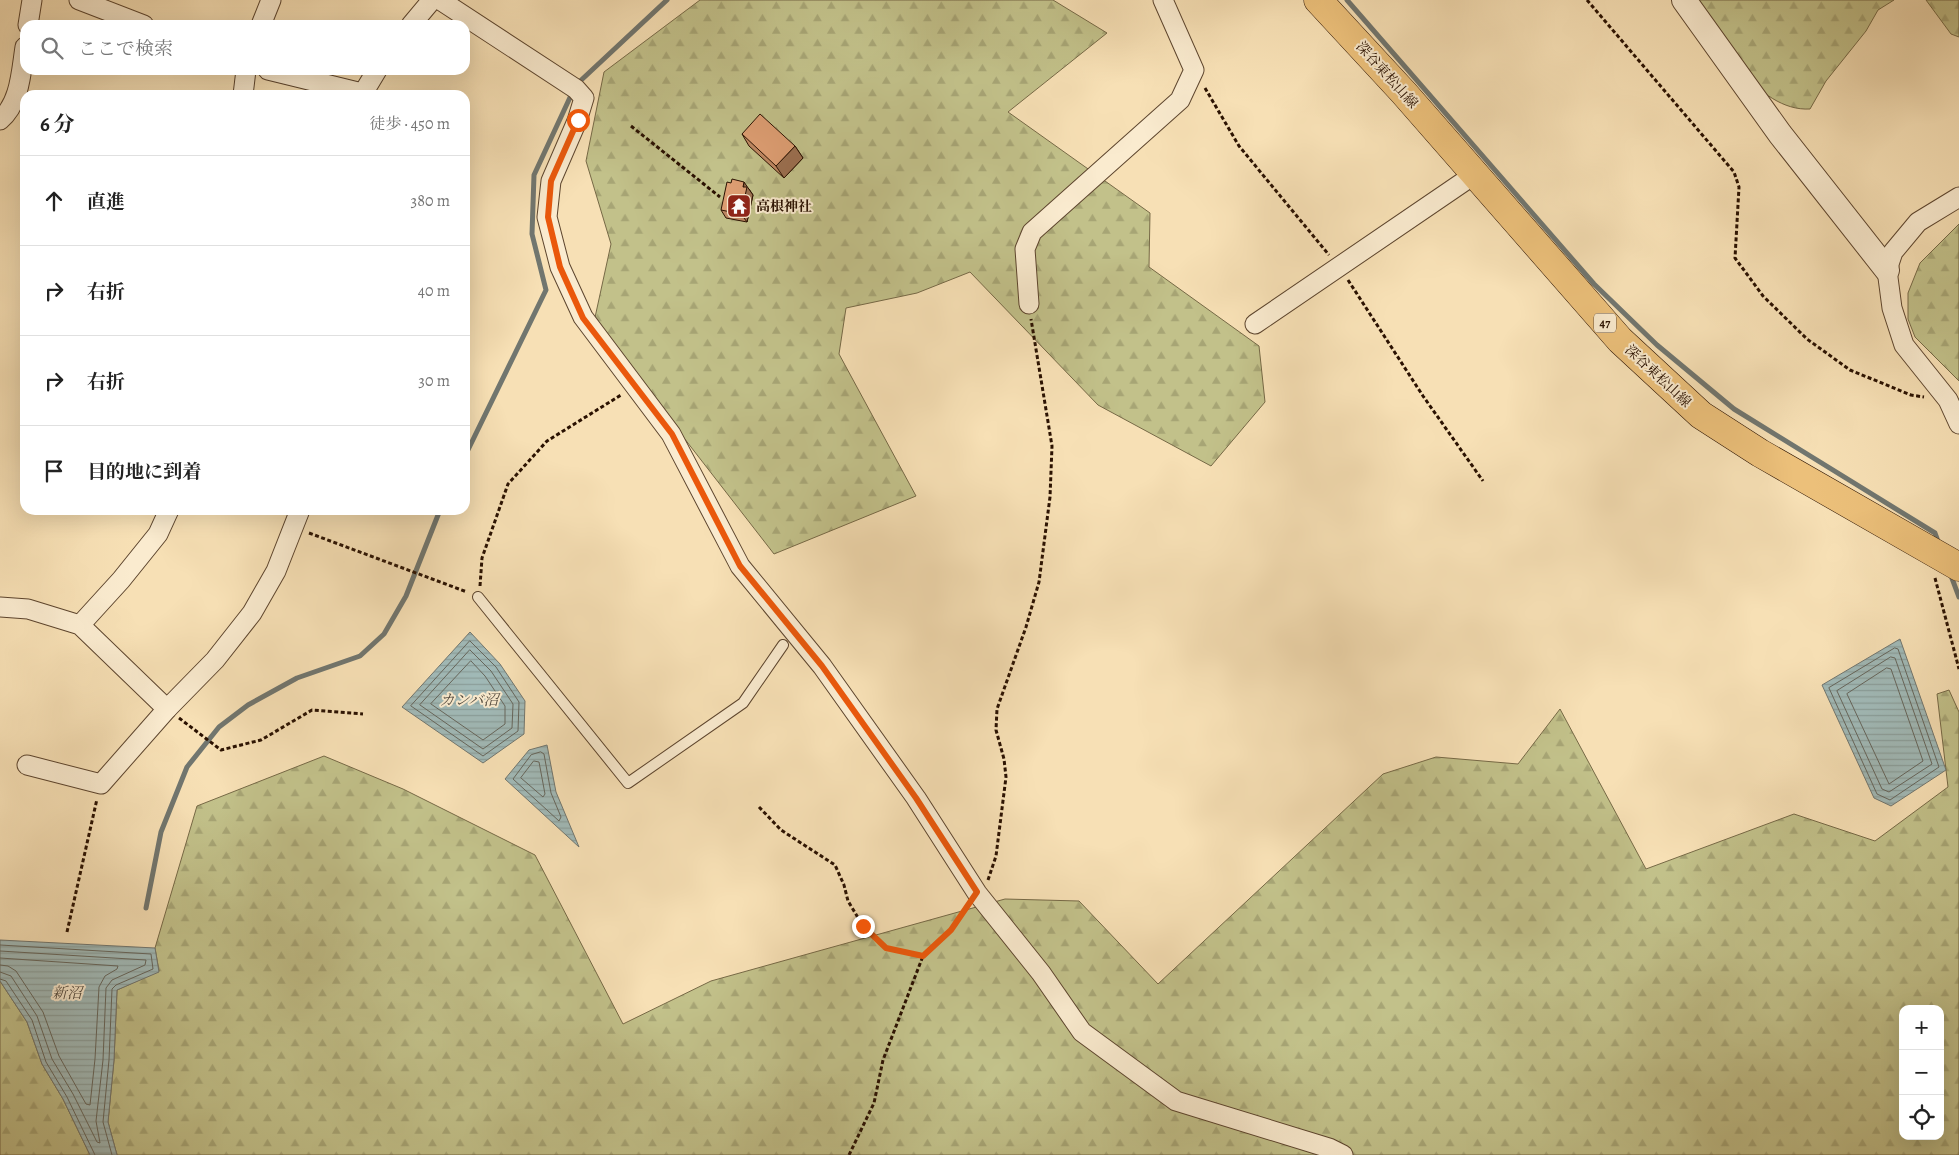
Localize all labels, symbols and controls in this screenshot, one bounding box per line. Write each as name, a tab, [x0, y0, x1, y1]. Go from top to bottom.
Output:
search box	[20, 20, 470, 75]
icon: search	[38, 34, 66, 62]
text: ここで検索	[78, 36, 173, 62]
street label: 深谷東松山線	[1352, 37, 1422, 113]
route start	[567, 109, 590, 132]
text: 6 分	[40, 110, 74, 138]
text: 徒歩 · 450 m	[369, 113, 450, 135]
icon: ahead	[40, 187, 68, 215]
text: 直進	[87, 189, 125, 215]
text: 380 m	[411, 190, 450, 212]
temple icon: 高根神社	[726, 193, 752, 219]
place label: 高根神社	[756, 197, 812, 216]
icon: right	[40, 277, 68, 305]
text: 右折	[87, 279, 125, 305]
text: 40 m	[418, 280, 450, 302]
road number: 47	[1594, 314, 1616, 332]
street label: 深谷東松山線	[1621, 340, 1695, 412]
icon: right	[40, 367, 68, 395]
text: 右折	[87, 369, 125, 395]
text: 30 m	[418, 370, 450, 392]
icon: arrive	[40, 457, 68, 485]
text: 目的地に到着	[87, 459, 201, 485]
water label: カンバ沼	[440, 690, 501, 710]
route end	[852, 915, 875, 938]
water label: 新沼	[52, 983, 85, 1003]
map controls	[1899, 1005, 1944, 1140]
button: +	[1899, 1005, 1944, 1050]
button: −	[1899, 1050, 1944, 1095]
button: locate	[1899, 1095, 1944, 1140]

